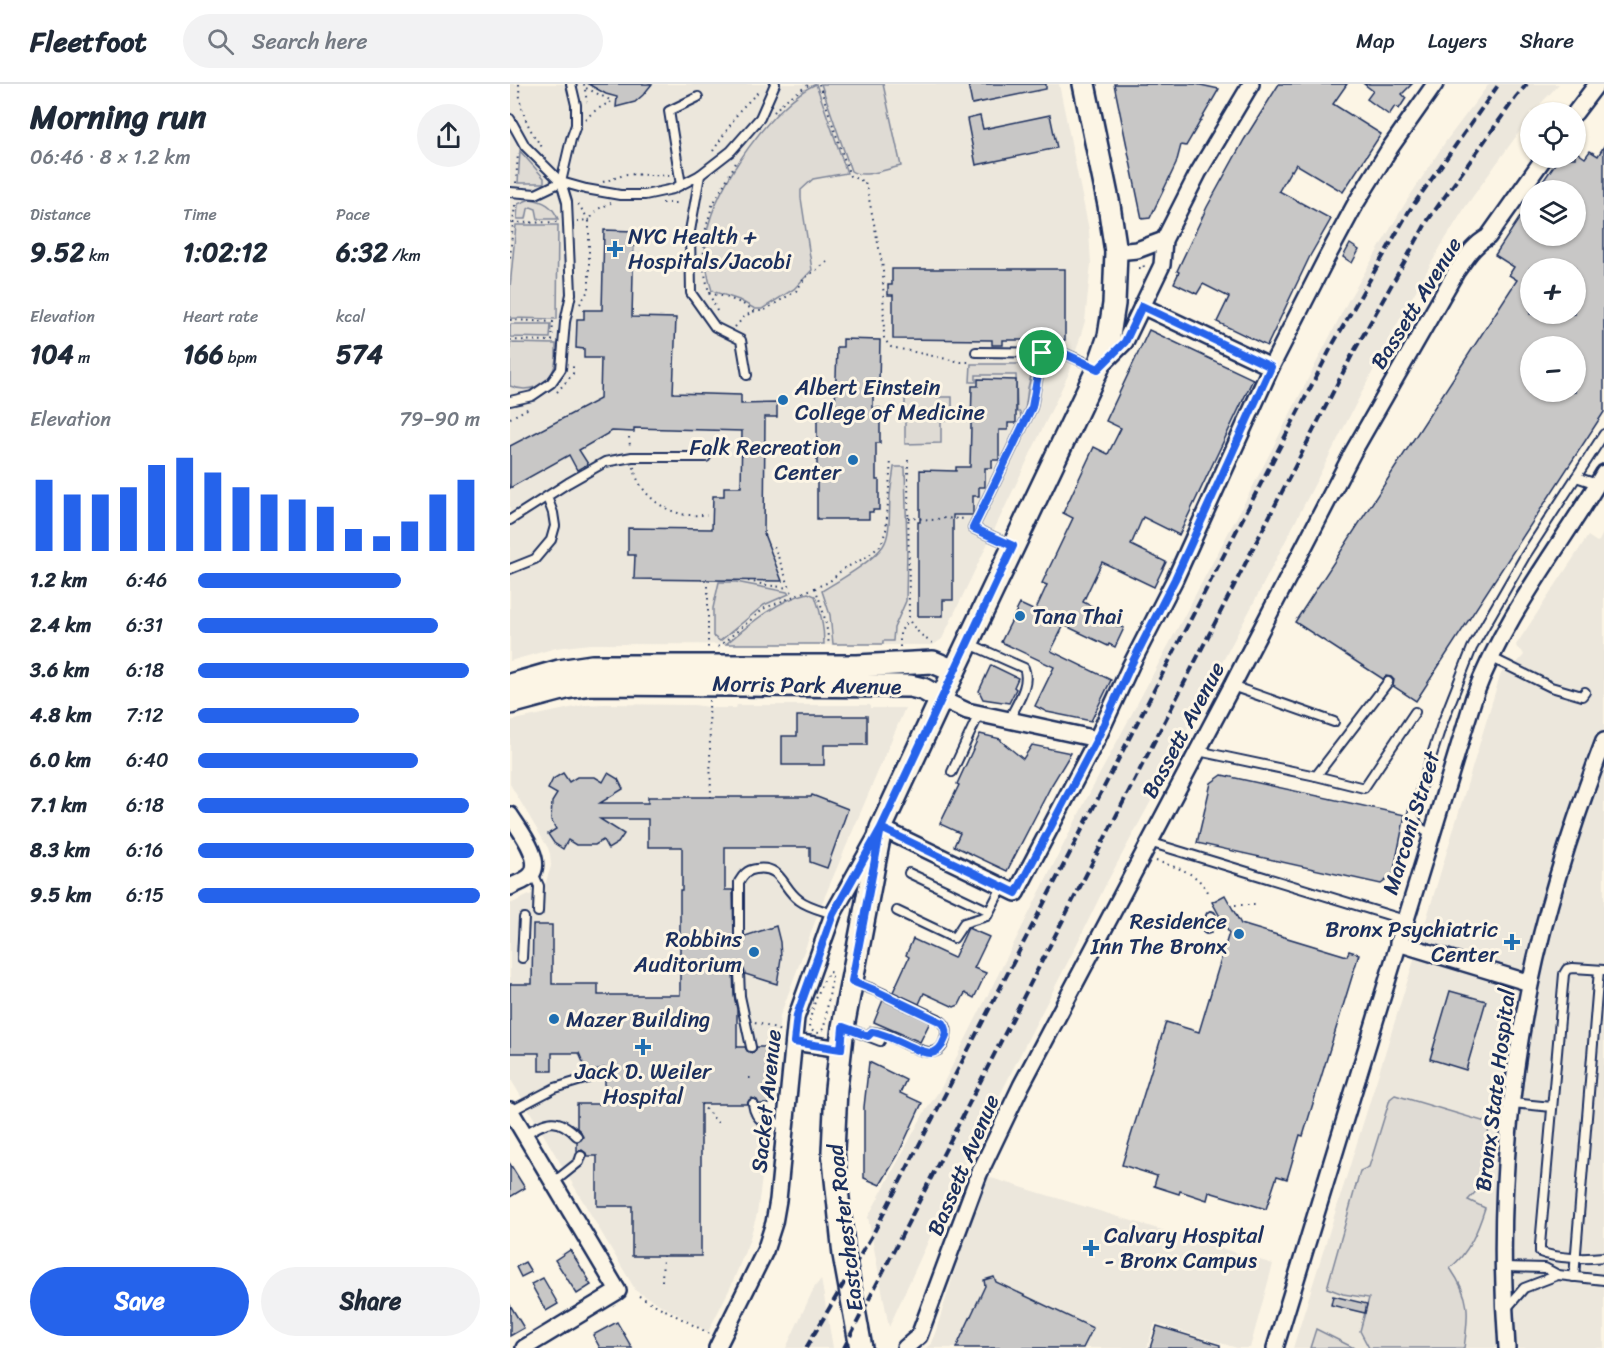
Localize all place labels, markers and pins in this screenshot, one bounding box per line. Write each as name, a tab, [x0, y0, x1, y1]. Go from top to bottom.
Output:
place label: NYC Health + Hospitals/Jacobi	[628, 217, 792, 281]
marker: NYC Health + Hospitals/Jacobi	[606, 240, 624, 258]
pin	[1016, 327, 1067, 378]
place label: Albert Einstein College of Medicine	[794, 368, 985, 432]
marker: Albert Einstein College of Medicine	[776, 393, 790, 407]
place label: Falk Recreation Center	[689, 428, 842, 492]
marker: Falk Recreation Center	[846, 453, 860, 467]
place label: Tana Thai	[1032, 597, 1123, 636]
marker: Tana Thai	[1013, 609, 1027, 623]
place label: Residence Inn The Bronx	[1090, 902, 1228, 966]
place label: Bronx Psychiatric Center	[1325, 910, 1499, 974]
place label: Robbins Auditorium	[633, 920, 743, 984]
marker: Residence Inn The Bronx	[1232, 927, 1246, 941]
marker: Bronx Psychiatric Center	[1503, 933, 1521, 951]
marker: Robbins Auditorium	[747, 945, 761, 959]
place label: Mazer Building	[566, 1000, 710, 1039]
marker: Mazer Building	[547, 1012, 561, 1026]
marker: Jack D. Weiler Hospital	[634, 1038, 652, 1056]
place label: Jack D. Weiler Hospital	[574, 1052, 713, 1116]
place label: Calvary Hospital - Bronx Campus	[1104, 1216, 1264, 1280]
marker: Calvary Hospital - Bronx Campus	[1082, 1239, 1100, 1257]

